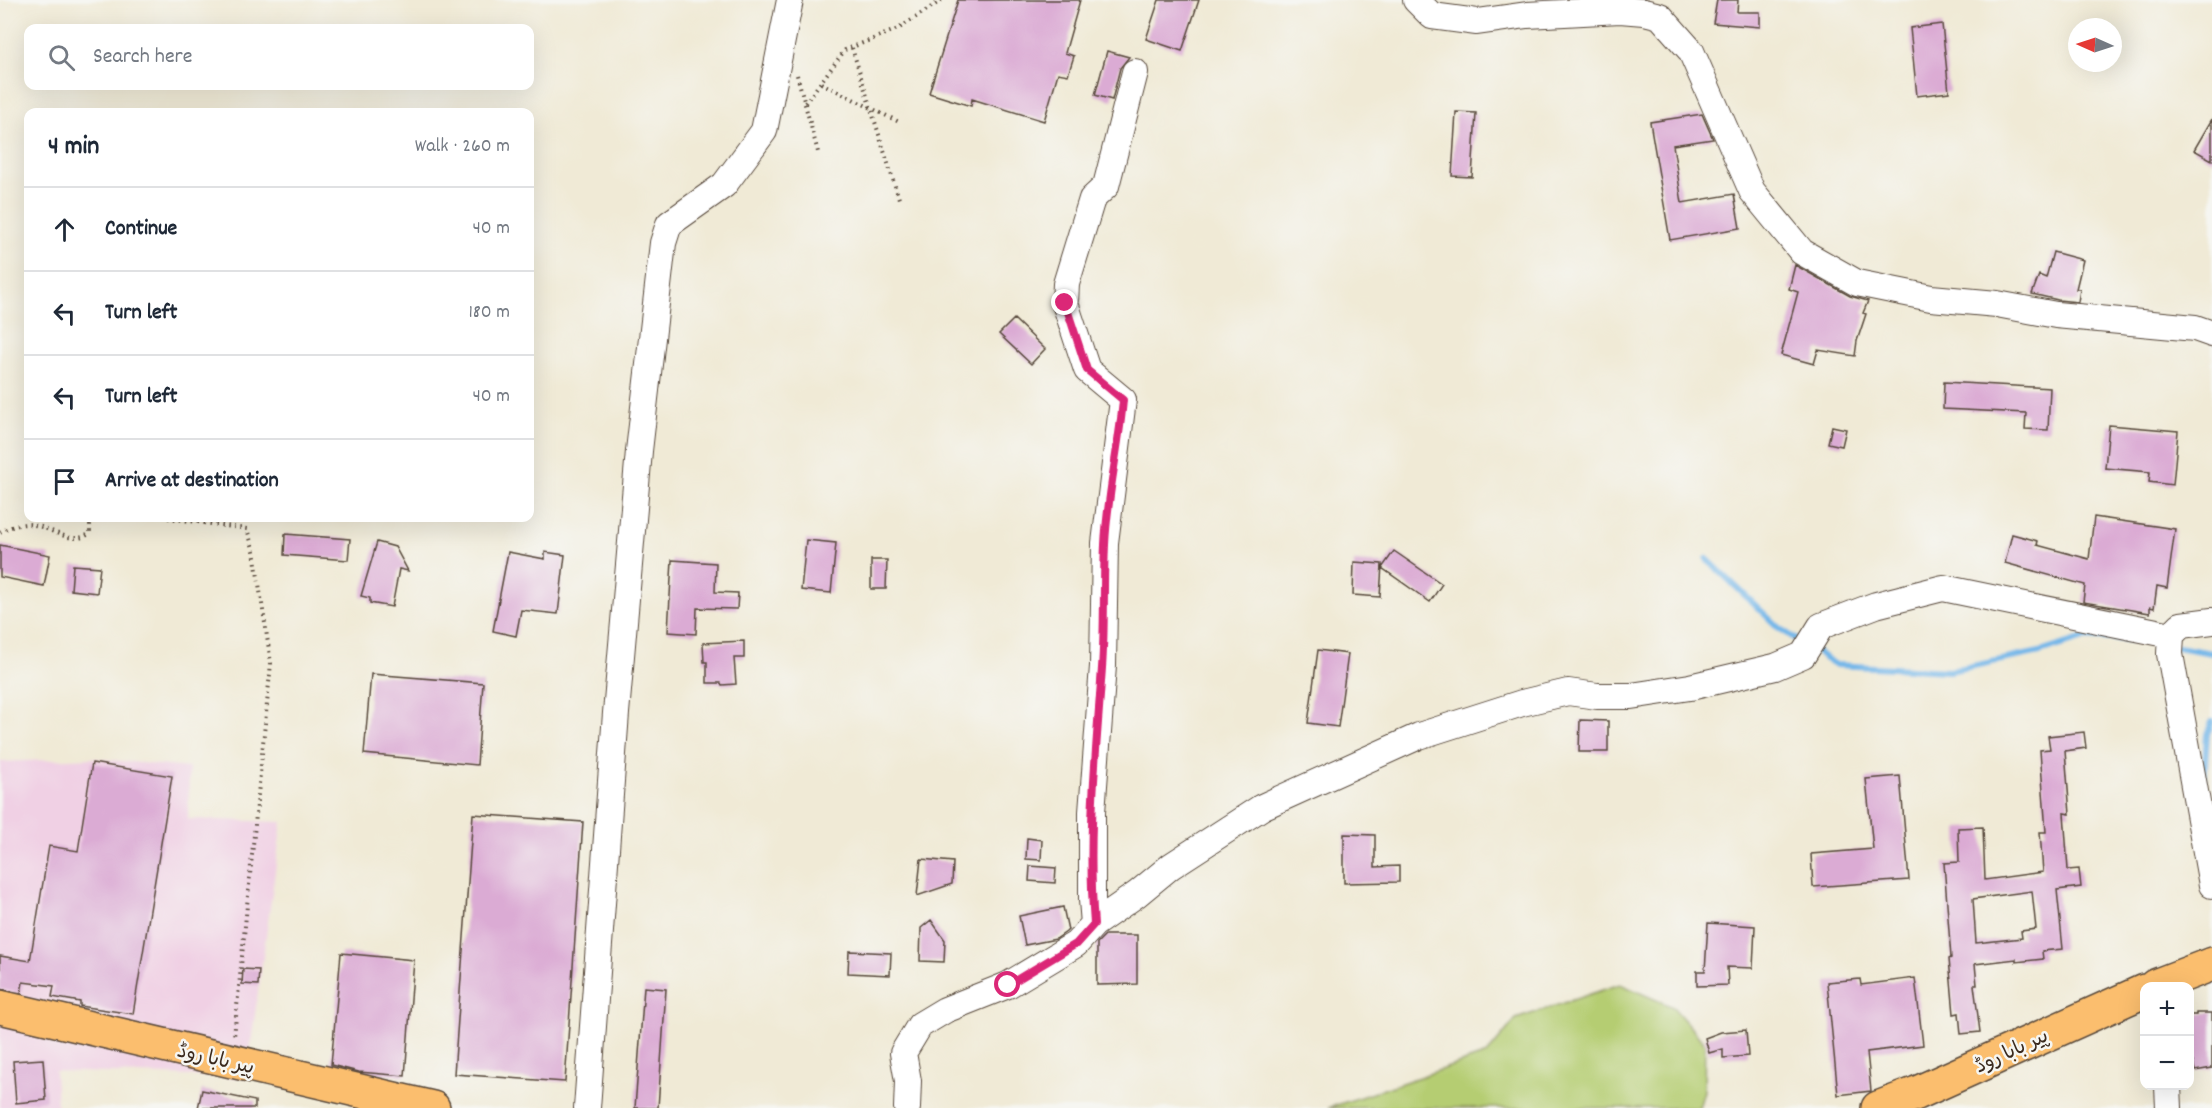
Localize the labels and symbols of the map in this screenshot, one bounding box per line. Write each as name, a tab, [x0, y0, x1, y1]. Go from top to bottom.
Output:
north arrow	[2068, 18, 2122, 72]
route end	[1051, 289, 1077, 315]
route start	[994, 971, 1020, 997]
street label: پیر بابا روڈ	[1971, 1023, 2054, 1082]
street label: پیر بابا روڈ	[174, 1038, 257, 1083]

